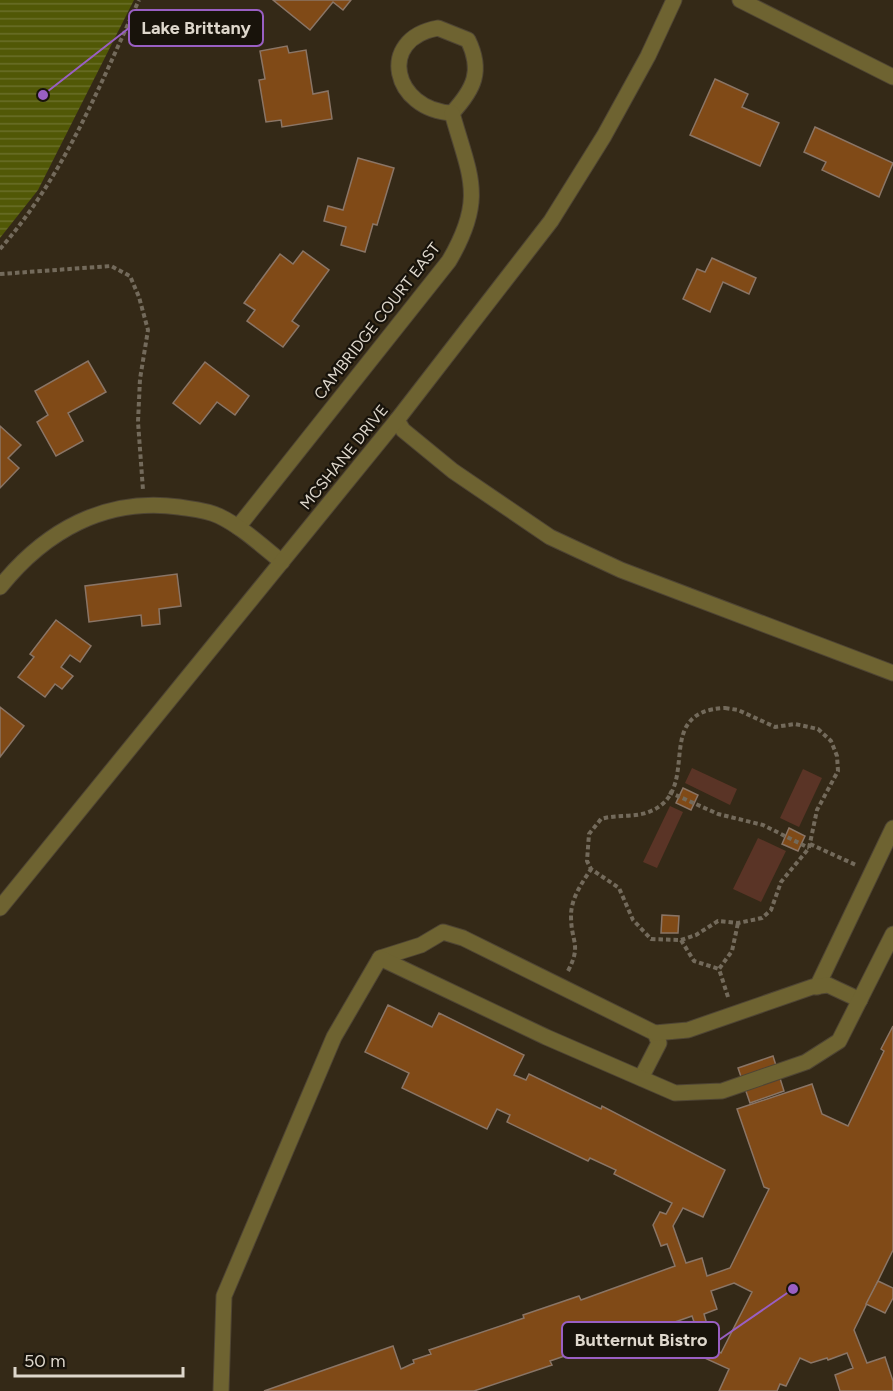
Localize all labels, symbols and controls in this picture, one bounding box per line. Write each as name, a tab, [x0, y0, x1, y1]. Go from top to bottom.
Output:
callout: Lake Brittany	[129, 10, 263, 46]
text: Lake Brittany	[141, 17, 251, 39]
street label: CAMBRIDGE COURT EAST	[310, 239, 444, 403]
street label: MCSHANE DRIVE	[296, 401, 392, 513]
callout: Butternut Bistro	[562, 1322, 719, 1358]
text: Butternut Bistro	[575, 1329, 707, 1351]
scale bar	[15, 1340, 183, 1378]
text: 50 m	[24, 1350, 66, 1372]

